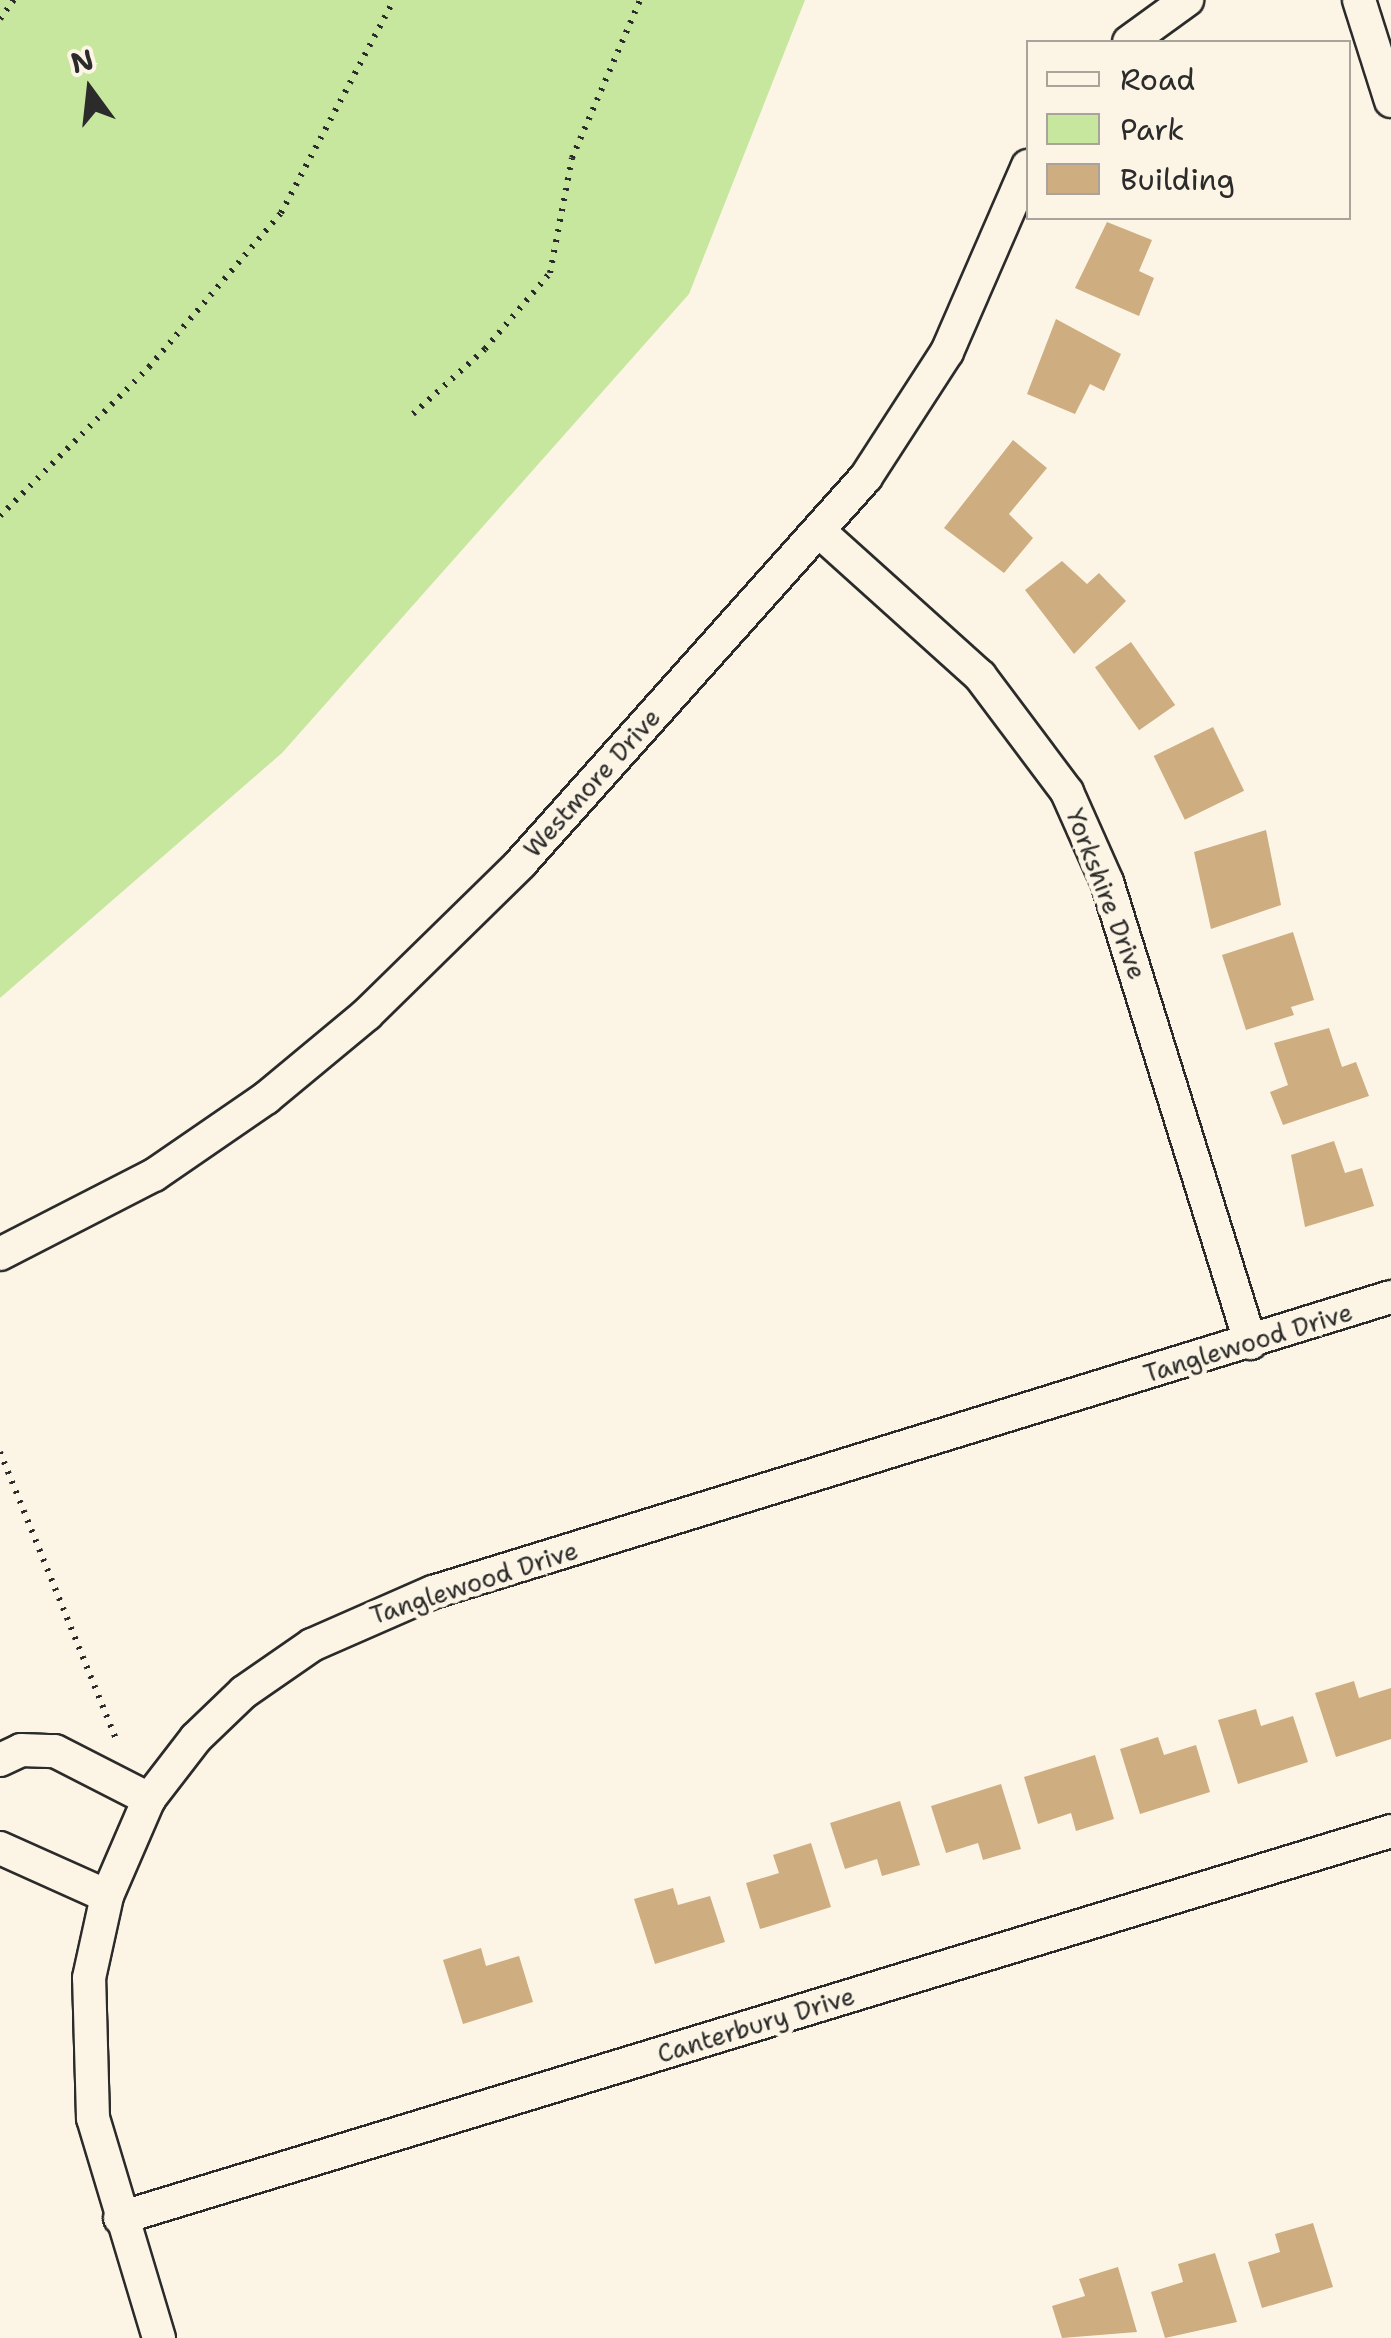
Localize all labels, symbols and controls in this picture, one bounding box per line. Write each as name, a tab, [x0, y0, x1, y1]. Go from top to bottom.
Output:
north arrow	[40, 40, 140, 140]
text: N	[67, 40, 98, 82]
legend	[1026, 40, 1351, 220]
text: Road	[1120, 59, 1195, 100]
text: Park	[1120, 109, 1184, 150]
text: Building	[1120, 159, 1235, 200]
street label: Westmore Drive	[517, 702, 667, 864]
street label: Yorkshire Drive	[1060, 804, 1152, 984]
street label: Tanglewood Drive	[1140, 1297, 1356, 1389]
street label: Tanglewood Drive	[366, 1535, 582, 1631]
street label: Canterbury Drive	[654, 1981, 858, 2069]

